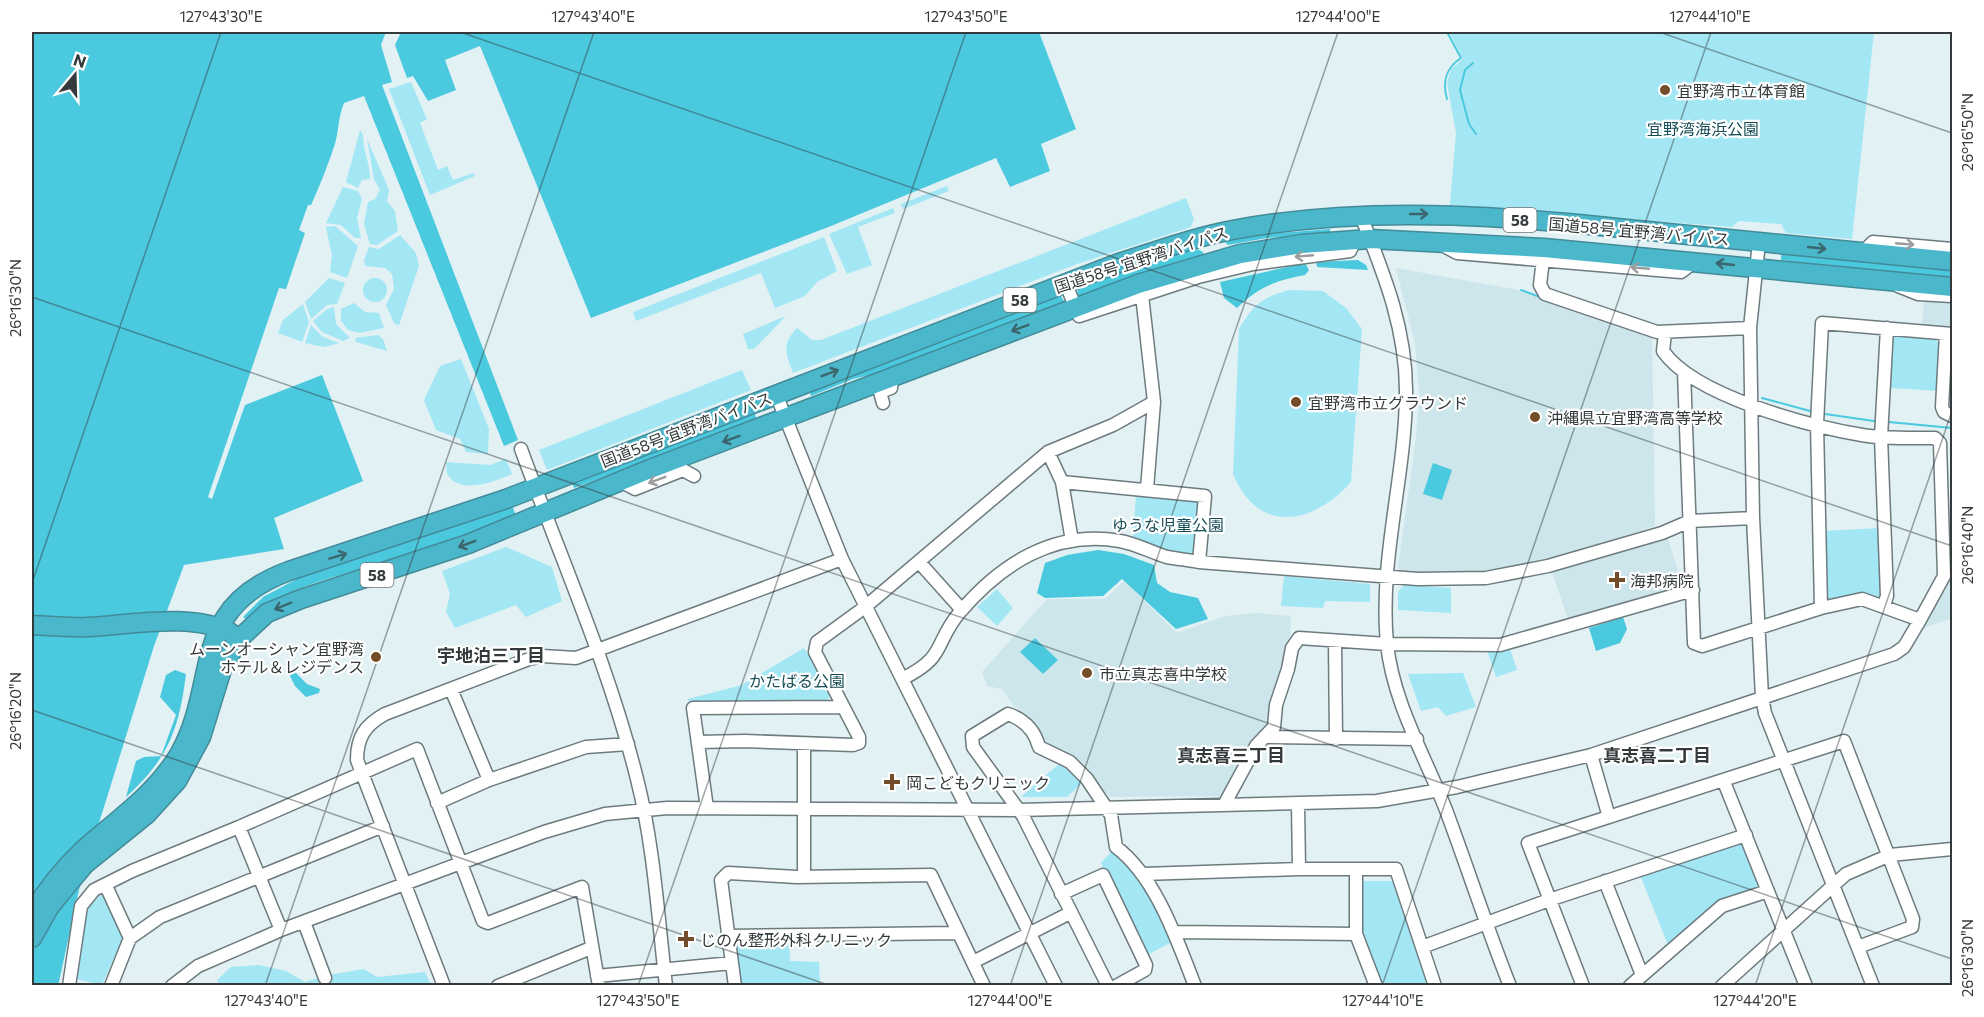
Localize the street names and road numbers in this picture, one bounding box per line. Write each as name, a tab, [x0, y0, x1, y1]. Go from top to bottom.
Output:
road number: 58	[1504, 208, 1537, 232]
street label: 国道58号 宜野湾バイパス	[1548, 214, 1730, 248]
street label: 国道58号 宜野湾バイパス	[1052, 222, 1230, 296]
road number: 58	[1004, 288, 1036, 312]
street label: 国道58号 宜野湾バイパス	[598, 388, 774, 470]
road number: 58	[360, 563, 394, 587]

